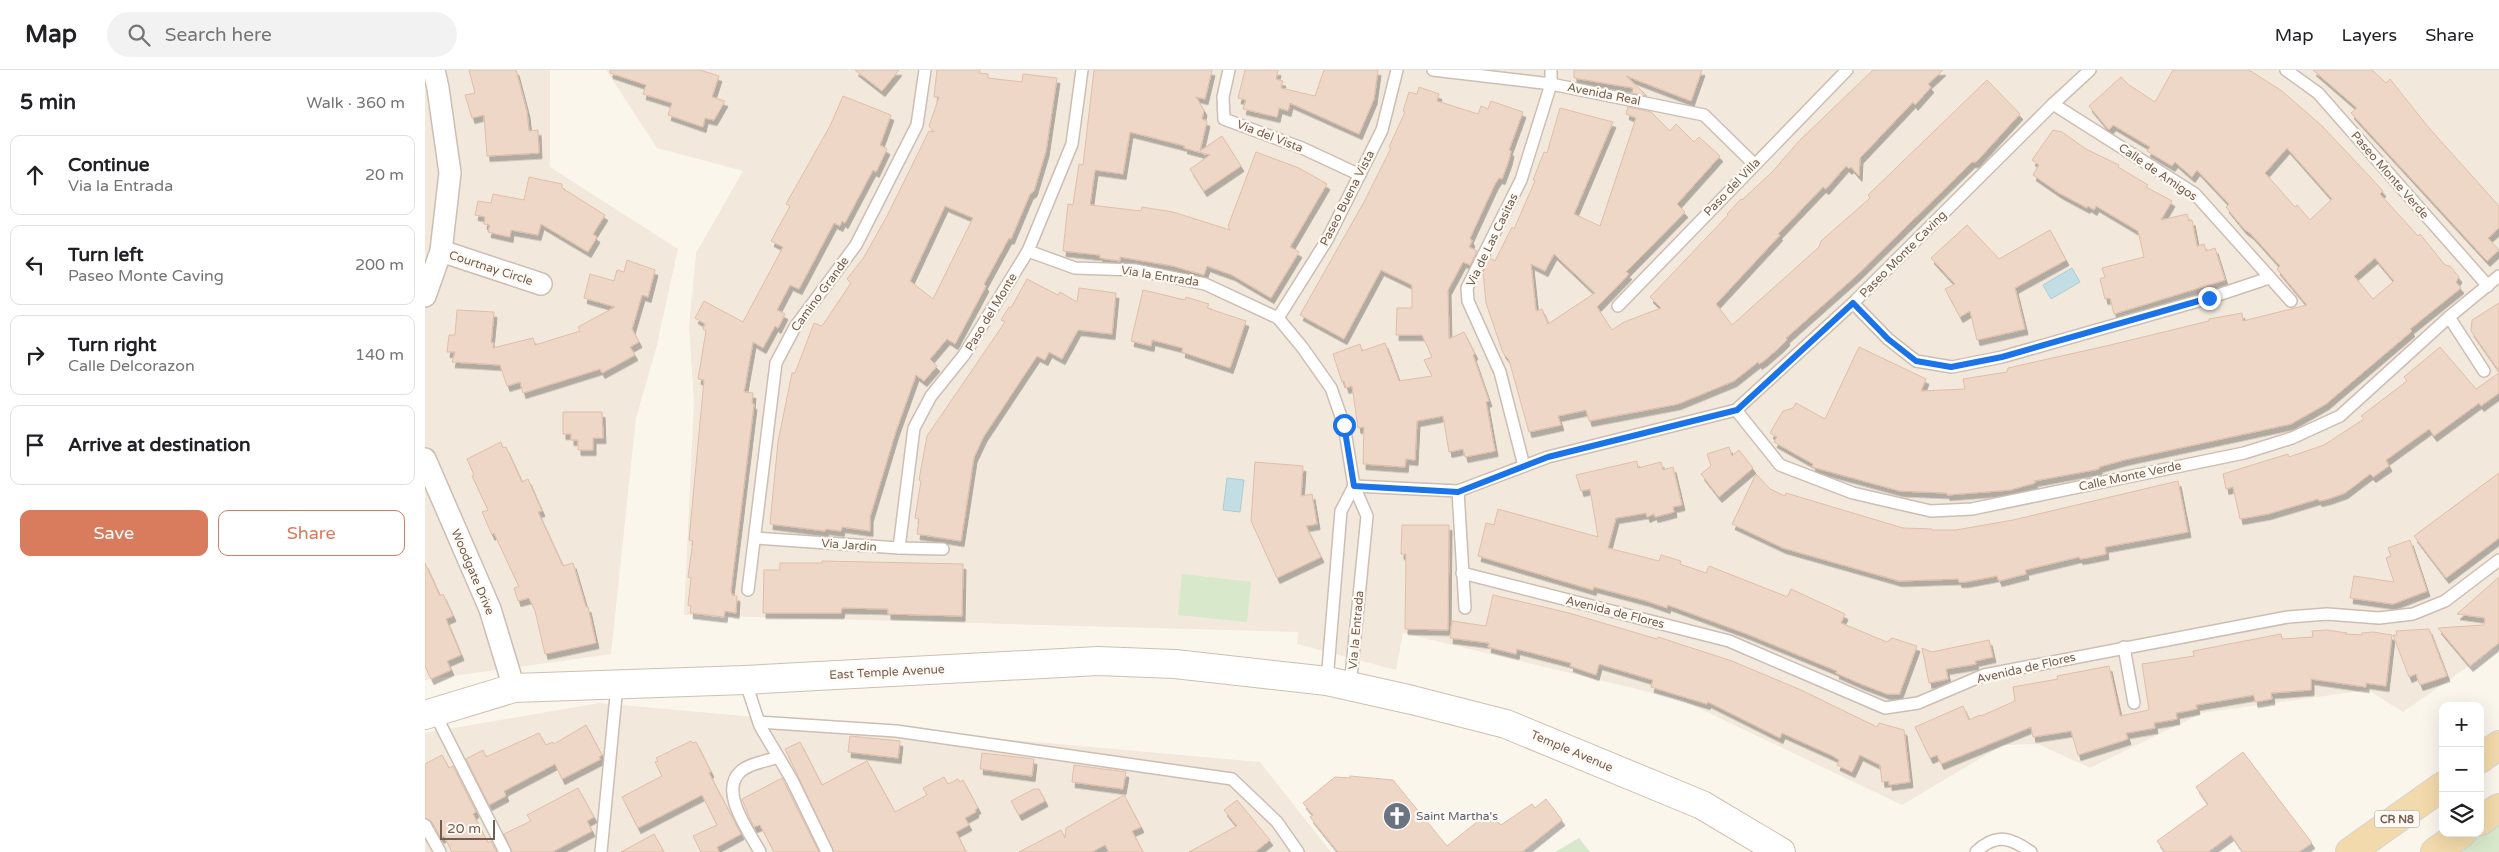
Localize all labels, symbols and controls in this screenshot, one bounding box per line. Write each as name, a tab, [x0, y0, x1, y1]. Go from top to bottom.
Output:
search box	[107, 12, 457, 57]
text: Map	[25, 20, 77, 49]
icon: search	[125, 21, 153, 49]
text: Search here	[165, 24, 272, 46]
text: Map	[2275, 24, 2314, 46]
text: Layers	[2342, 24, 2397, 46]
text: Share	[2425, 24, 2474, 46]
street label: Avenida Real	[1566, 80, 1642, 108]
text: 5 min	[20, 90, 76, 115]
text: Walk · 360 m	[306, 93, 405, 113]
street label: Via del Vista	[1235, 117, 1305, 155]
street label: Paseo Monte Verde	[2348, 129, 2432, 222]
street label: Calle de Amigos	[2116, 140, 2200, 204]
street label: Paseo Buena Vista	[1317, 148, 1377, 248]
text: Continue	[68, 154, 150, 176]
street label: Paso del Villa	[1701, 155, 1763, 219]
icon: ahead	[21, 161, 49, 189]
text: 20 m	[365, 165, 404, 185]
text: Via la Entrada	[68, 176, 173, 196]
street label: Via de Las Casitas	[1463, 191, 1521, 289]
street label: Paseo Monte Caving	[1857, 208, 1949, 300]
text: Turn left	[68, 244, 144, 266]
street label: Courtnay Circle	[447, 248, 535, 288]
icon: left	[21, 251, 49, 279]
street label: Camino Grande	[788, 254, 852, 334]
text: 200 m	[355, 255, 404, 275]
street label: Via la Entrada	[1120, 263, 1200, 289]
text: Paseo Monte Caving	[68, 266, 224, 286]
street label: Paso del Monte	[962, 270, 1020, 353]
route end	[2198, 287, 2221, 310]
text: Turn right	[68, 334, 156, 356]
icon: right	[21, 341, 49, 369]
text: 140 m	[355, 345, 404, 365]
text: Calle Delcorazon	[68, 356, 195, 376]
route start	[1333, 414, 1356, 437]
icon: arrive	[21, 431, 49, 459]
text: Arrive at destination	[68, 434, 251, 456]
street label: Calle Monte Verde	[2077, 458, 2183, 494]
button: Save	[20, 510, 208, 556]
button: Share	[218, 510, 405, 556]
street label: Woodgate Drive	[449, 527, 497, 617]
street label: Via Jardin	[821, 536, 877, 554]
street label: Via la Entrada	[1346, 590, 1366, 670]
street label: Avenida de Flores	[1564, 593, 1666, 631]
street label: Avenida de Flores	[1975, 650, 2077, 686]
street label: East Temple Avenue	[829, 662, 945, 682]
map controls	[2439, 702, 2484, 837]
button: +	[2439, 702, 2484, 747]
street label: Temple Avenue	[1529, 727, 1615, 775]
button: −	[2439, 747, 2484, 792]
button: layers	[2439, 792, 2484, 837]
church icon: Saint Martha's	[1382, 801, 1412, 831]
place label: Saint Martha's	[1416, 809, 1498, 823]
road number: CR N8	[2375, 811, 2419, 828]
scale bar	[440, 817, 495, 840]
text: 20 m	[447, 820, 481, 837]

